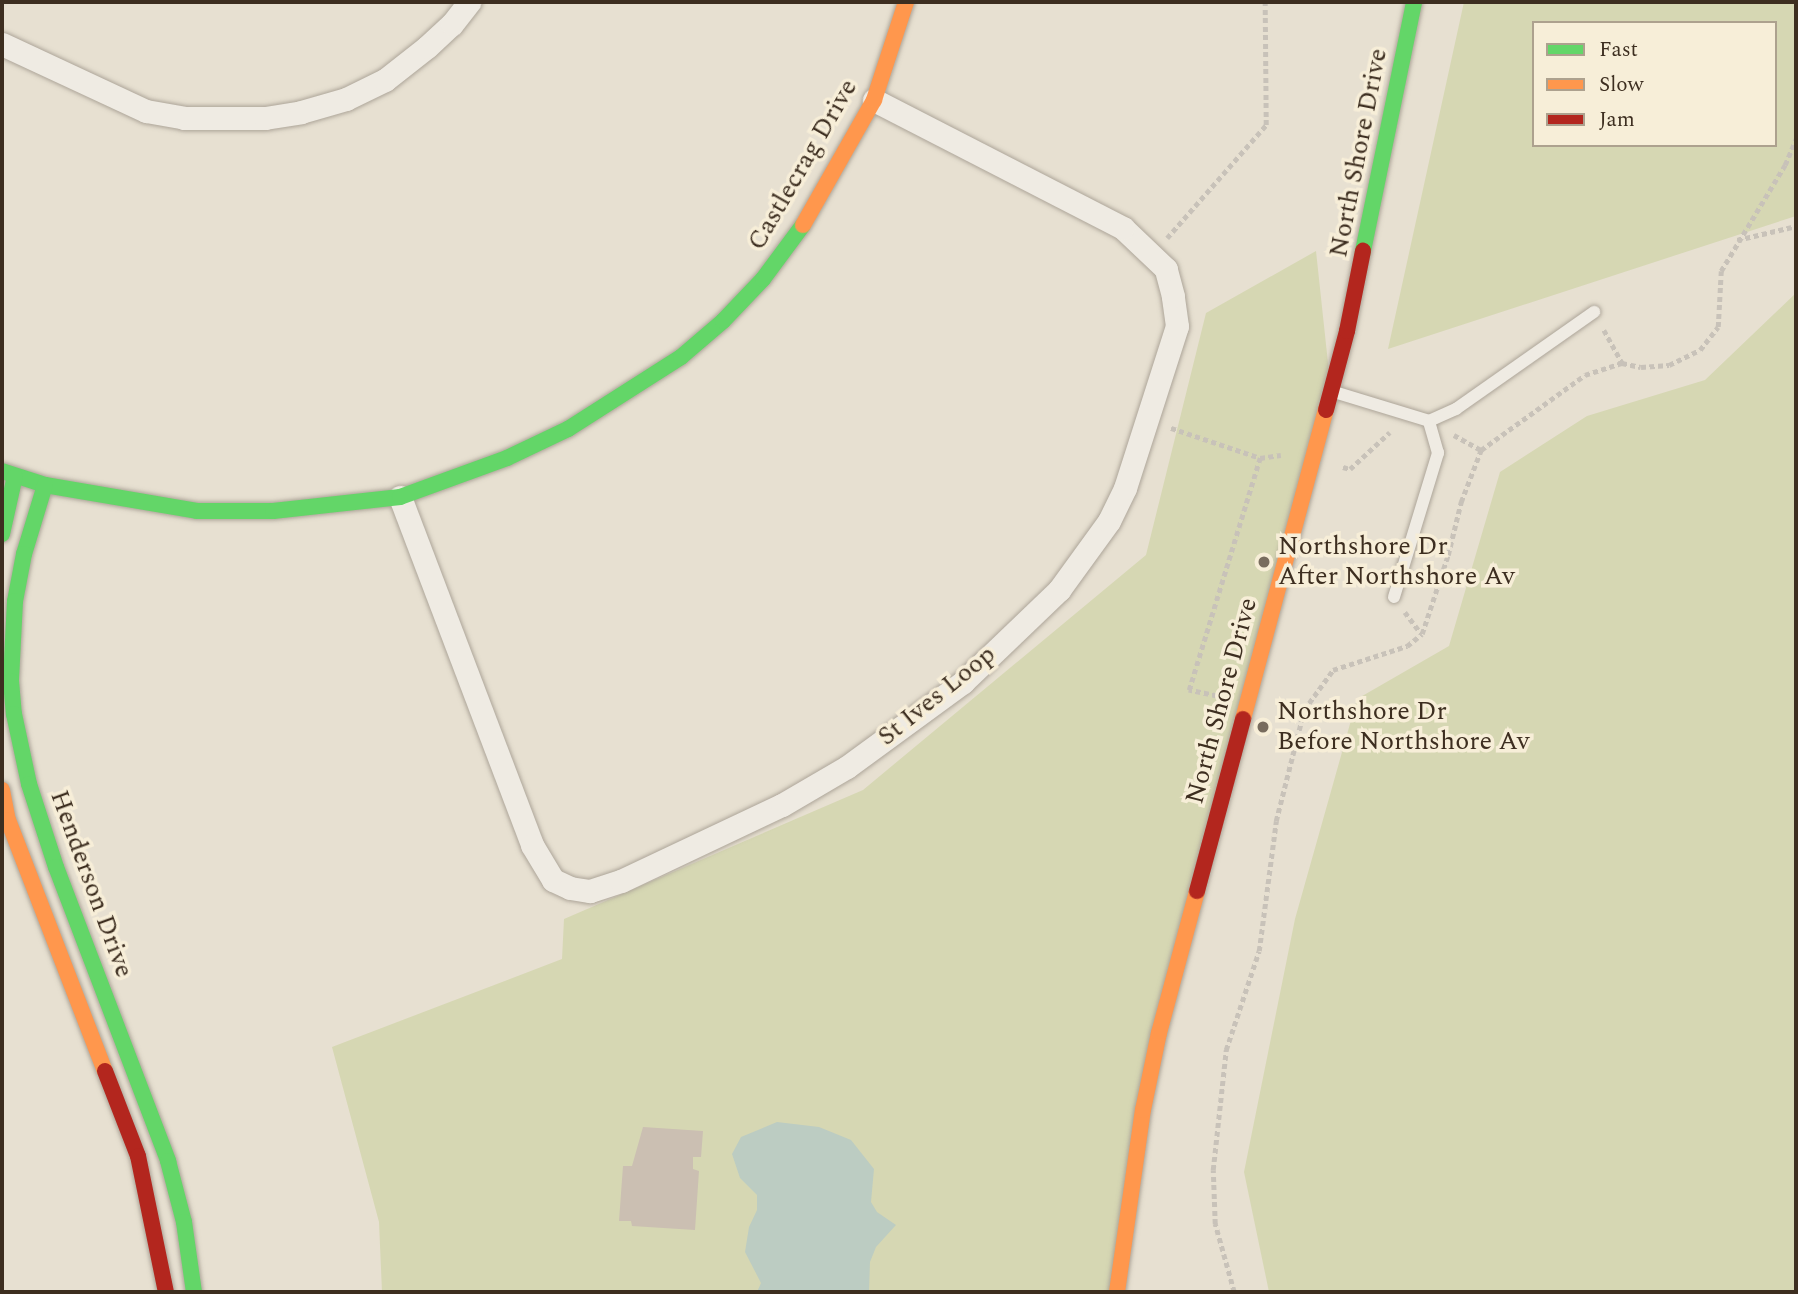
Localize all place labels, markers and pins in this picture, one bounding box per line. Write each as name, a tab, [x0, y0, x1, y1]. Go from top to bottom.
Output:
place label: Northshore Dr After Northshore Av	[1278, 531, 1515, 592]
marker: Northshore Dr After Northshore Av	[1256, 554, 1272, 570]
place label: Northshore Dr Before Northshore Av	[1277, 696, 1530, 758]
marker: Northshore Dr Before Northshore Av	[1255, 719, 1271, 735]

